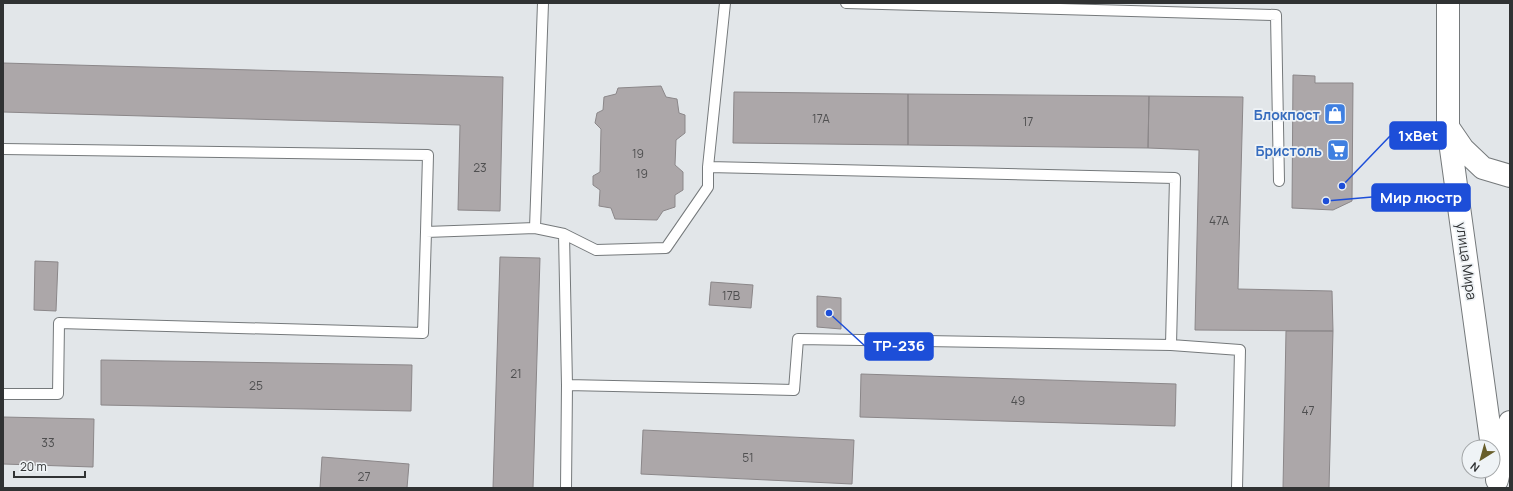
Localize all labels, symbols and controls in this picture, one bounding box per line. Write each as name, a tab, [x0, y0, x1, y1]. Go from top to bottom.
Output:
shop icon: Блокпост	[1322, 101, 1348, 127]
place label: Блокпост	[1254, 105, 1321, 124]
house number: 17А	[812, 110, 830, 127]
house number: 17	[1023, 113, 1033, 130]
callout: 1xBet	[1390, 122, 1446, 149]
text: 1xBet	[1398, 125, 1438, 146]
supermarket icon: Бристоль	[1325, 137, 1351, 163]
place label: Бристоль	[1256, 141, 1322, 160]
house number: 19	[632, 145, 644, 162]
house number: 23	[473, 159, 487, 176]
house number: 19	[636, 165, 648, 182]
callout: Мир люстр	[1372, 184, 1470, 211]
text: Мир люстр	[1380, 187, 1462, 208]
house number: 47А	[1209, 212, 1230, 229]
street label: улица Мира	[1452, 221, 1482, 301]
house number: 17В	[722, 287, 740, 304]
callout: ТР-236	[865, 333, 933, 360]
text: ТР-236	[873, 335, 925, 356]
house number: 21	[510, 365, 522, 382]
house number: 25	[249, 377, 263, 394]
house number: 49	[1011, 392, 1025, 409]
house number: 47	[1301, 402, 1315, 419]
house number: 33	[41, 434, 55, 451]
north arrow	[1461, 439, 1501, 479]
house number: 51	[742, 449, 754, 466]
scale bar	[14, 453, 85, 479]
text: 20 m	[20, 458, 47, 475]
text: N	[1467, 459, 1482, 476]
house number: 27	[358, 468, 370, 485]

